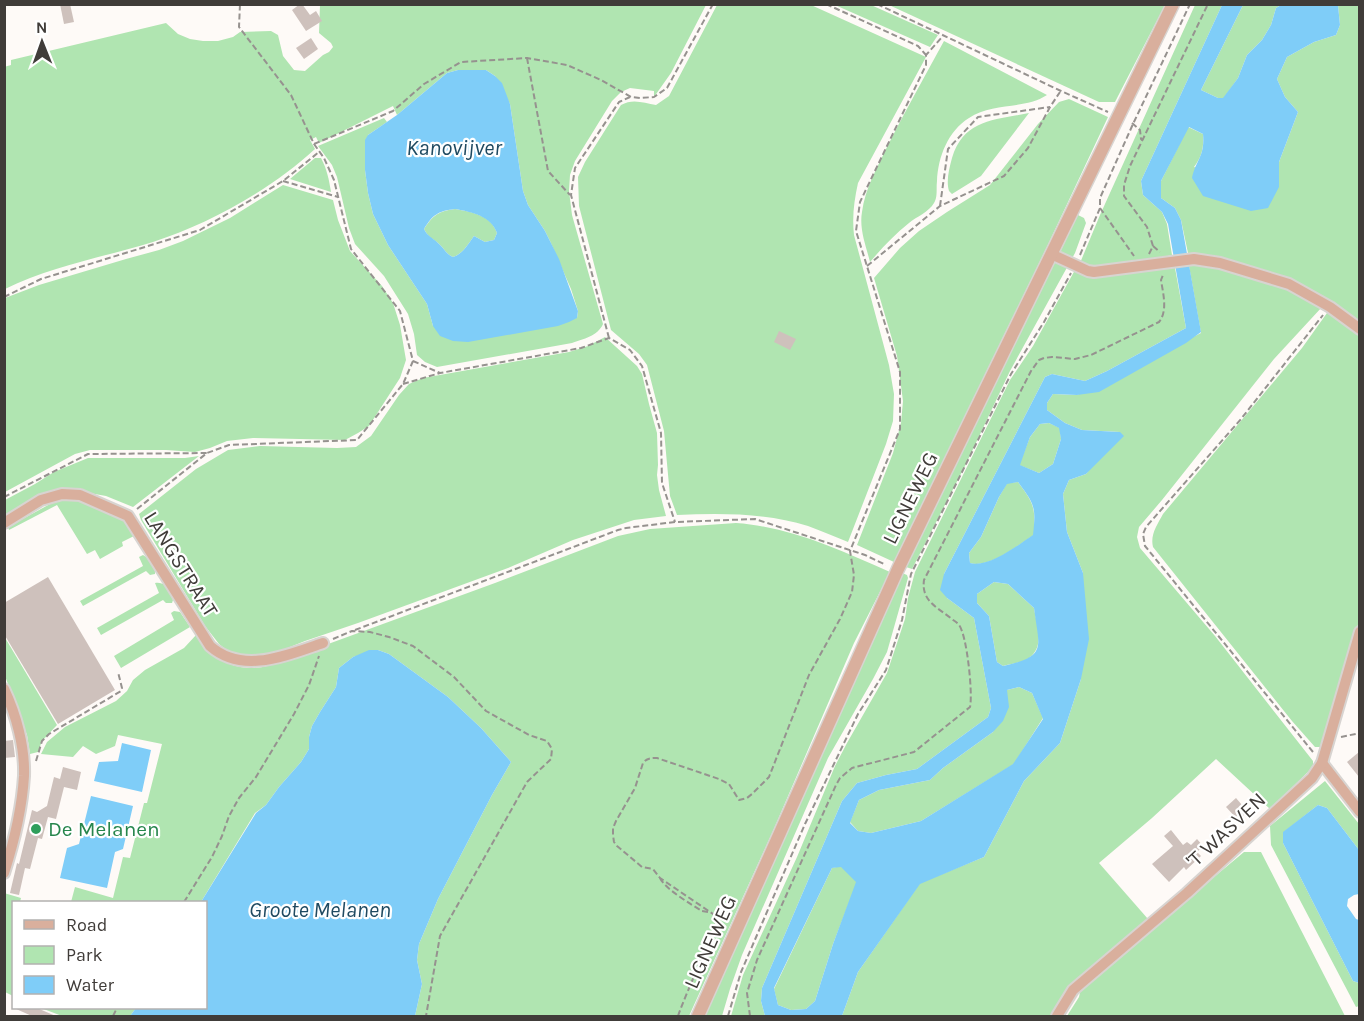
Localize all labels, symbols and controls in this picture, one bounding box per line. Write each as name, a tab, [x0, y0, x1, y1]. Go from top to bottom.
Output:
north arrow	[12, 12, 72, 72]
text: N	[36, 18, 48, 37]
water label: Kanovijver	[406, 135, 503, 161]
street label: LIGNEWEG	[877, 448, 943, 548]
street label: LANGSTRAAT	[139, 507, 223, 621]
street label: 'T WASVEN	[1182, 787, 1270, 873]
place label: De Melanen	[48, 817, 160, 841]
marker: De Melanen	[29, 822, 43, 836]
street label: LIGNEWEG	[679, 892, 741, 992]
water label: Groote Melanen	[249, 897, 391, 923]
legend	[12, 901, 207, 1009]
text: Road	[66, 914, 107, 936]
text: Park	[66, 944, 103, 966]
text: Water	[66, 974, 114, 996]

